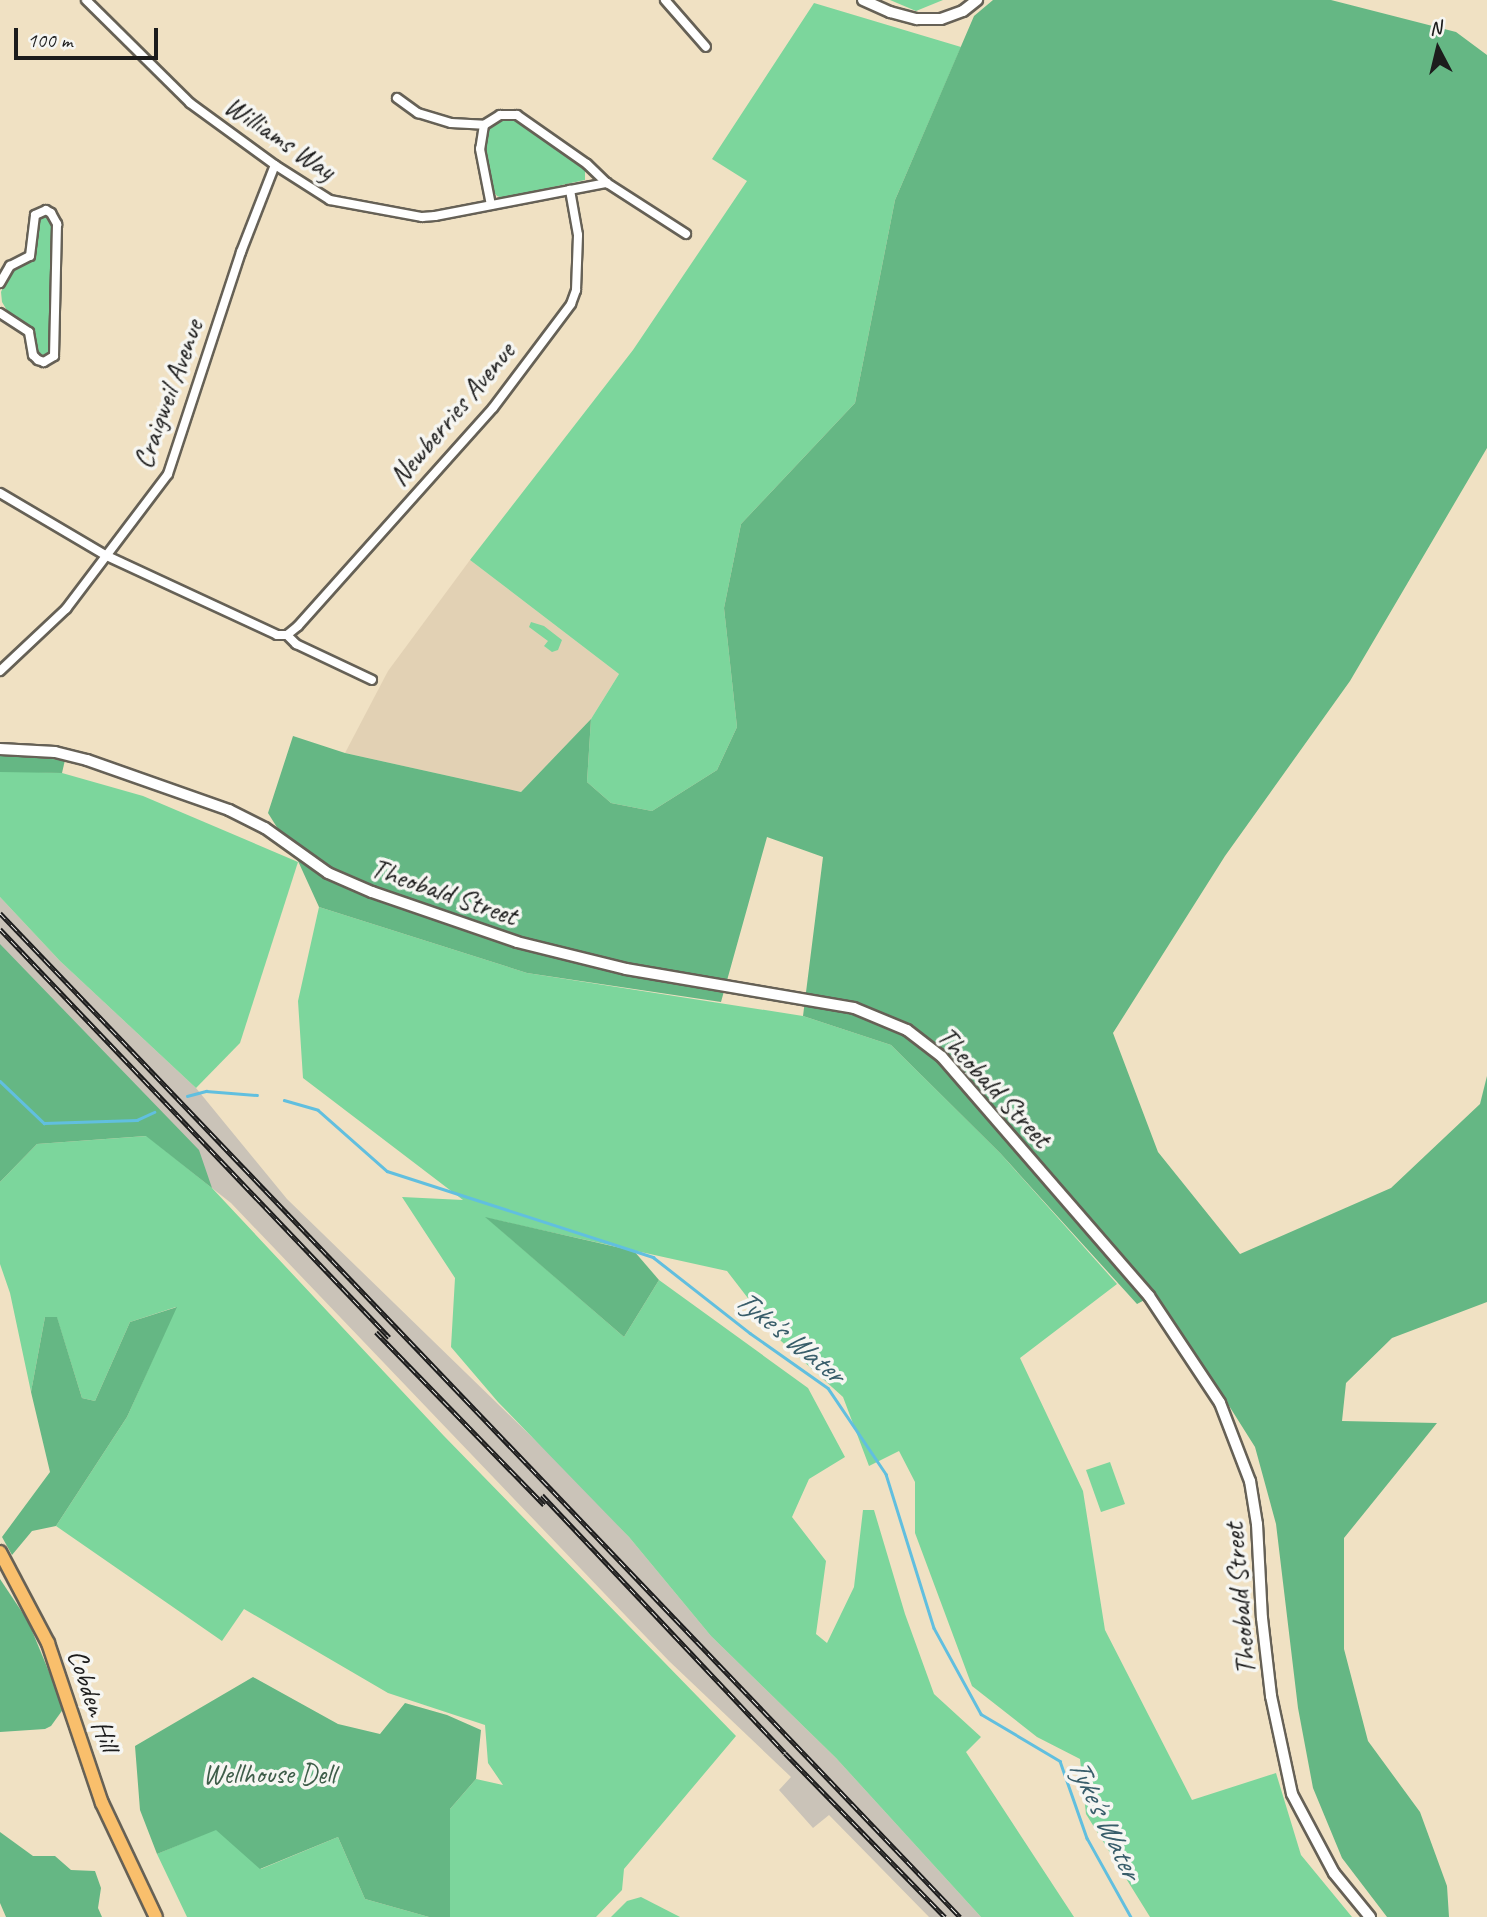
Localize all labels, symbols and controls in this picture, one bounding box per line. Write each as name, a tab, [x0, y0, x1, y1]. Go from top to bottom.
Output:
scale bar	[18, 14, 161, 58]
north arrow	[1403, 14, 1473, 84]
text: N	[1428, 16, 1443, 41]
text: 100 m	[27, 27, 72, 53]
street label: Williams Way	[218, 89, 342, 187]
street label: Craigweil Avenue	[126, 315, 210, 473]
street label: Newberries Avenue	[382, 335, 522, 493]
street label: Theobald Street	[366, 851, 522, 933]
street label: Theobald Street	[930, 1020, 1058, 1154]
water label: Tyke's Water	[728, 1281, 852, 1391]
street label: Theobald Street	[1217, 1522, 1263, 1676]
street label: Cobden Hill	[60, 1645, 126, 1755]
water label: Tyke's Water	[1060, 1752, 1150, 1884]
park label: Wellhouse Dell	[203, 1757, 335, 1791]

